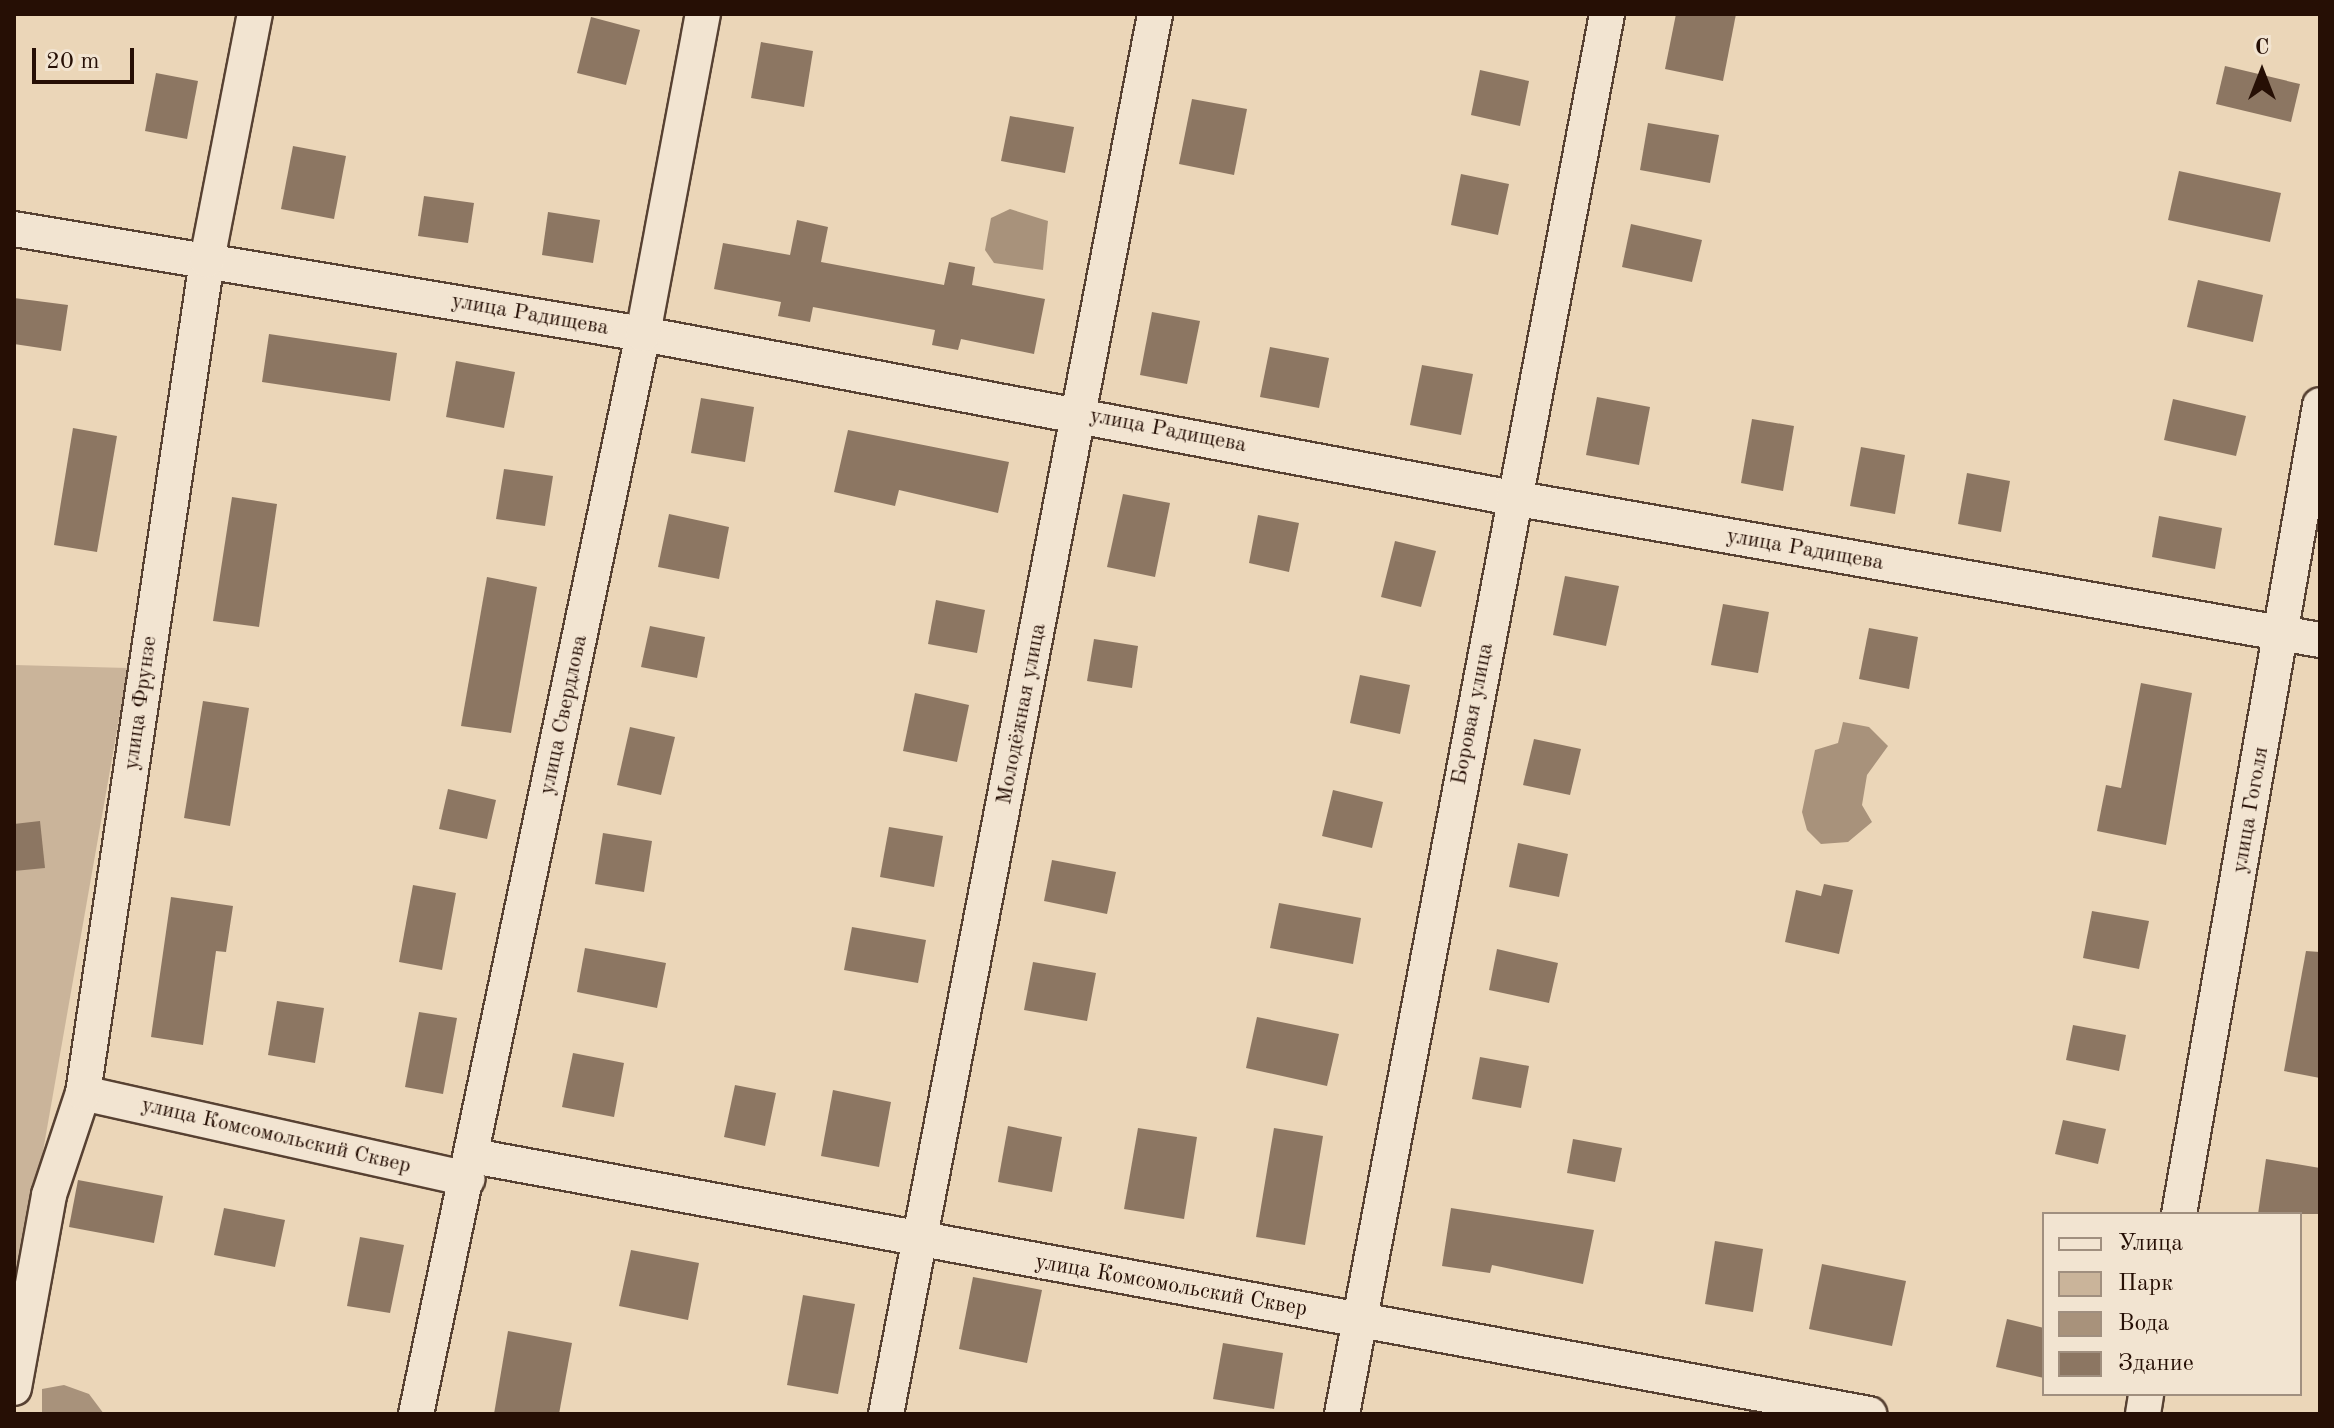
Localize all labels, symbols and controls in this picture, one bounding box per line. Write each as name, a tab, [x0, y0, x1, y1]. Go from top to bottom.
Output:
scale bar	[36, 32, 138, 82]
north arrow	[2222, 32, 2302, 112]
text: С	[2255, 37, 2269, 59]
text: 20 m	[46, 50, 100, 74]
street label: улица Радищева	[449, 288, 611, 342]
street label: улица Радищева	[1087, 403, 1249, 459]
street label: улица Радищева	[1724, 523, 1886, 577]
street label: Молодёжная улица	[991, 621, 1053, 807]
street label: улица Свердлова	[534, 633, 594, 797]
street label: улица Фрунзе	[119, 634, 163, 772]
street label: Боровая улица	[1446, 641, 1500, 787]
street label: улица Гоголя	[2227, 745, 2275, 875]
street label: улица Комсомольский Сквер	[139, 1092, 413, 1180]
legend	[2042, 1212, 2302, 1396]
text: Улица	[2118, 1232, 2183, 1256]
street label: улица Комсомольский Сквер	[1033, 1249, 1309, 1323]
text: Парк	[2118, 1272, 2173, 1296]
text: Вода	[2118, 1312, 2169, 1336]
text: Здание	[2118, 1352, 2194, 1376]

